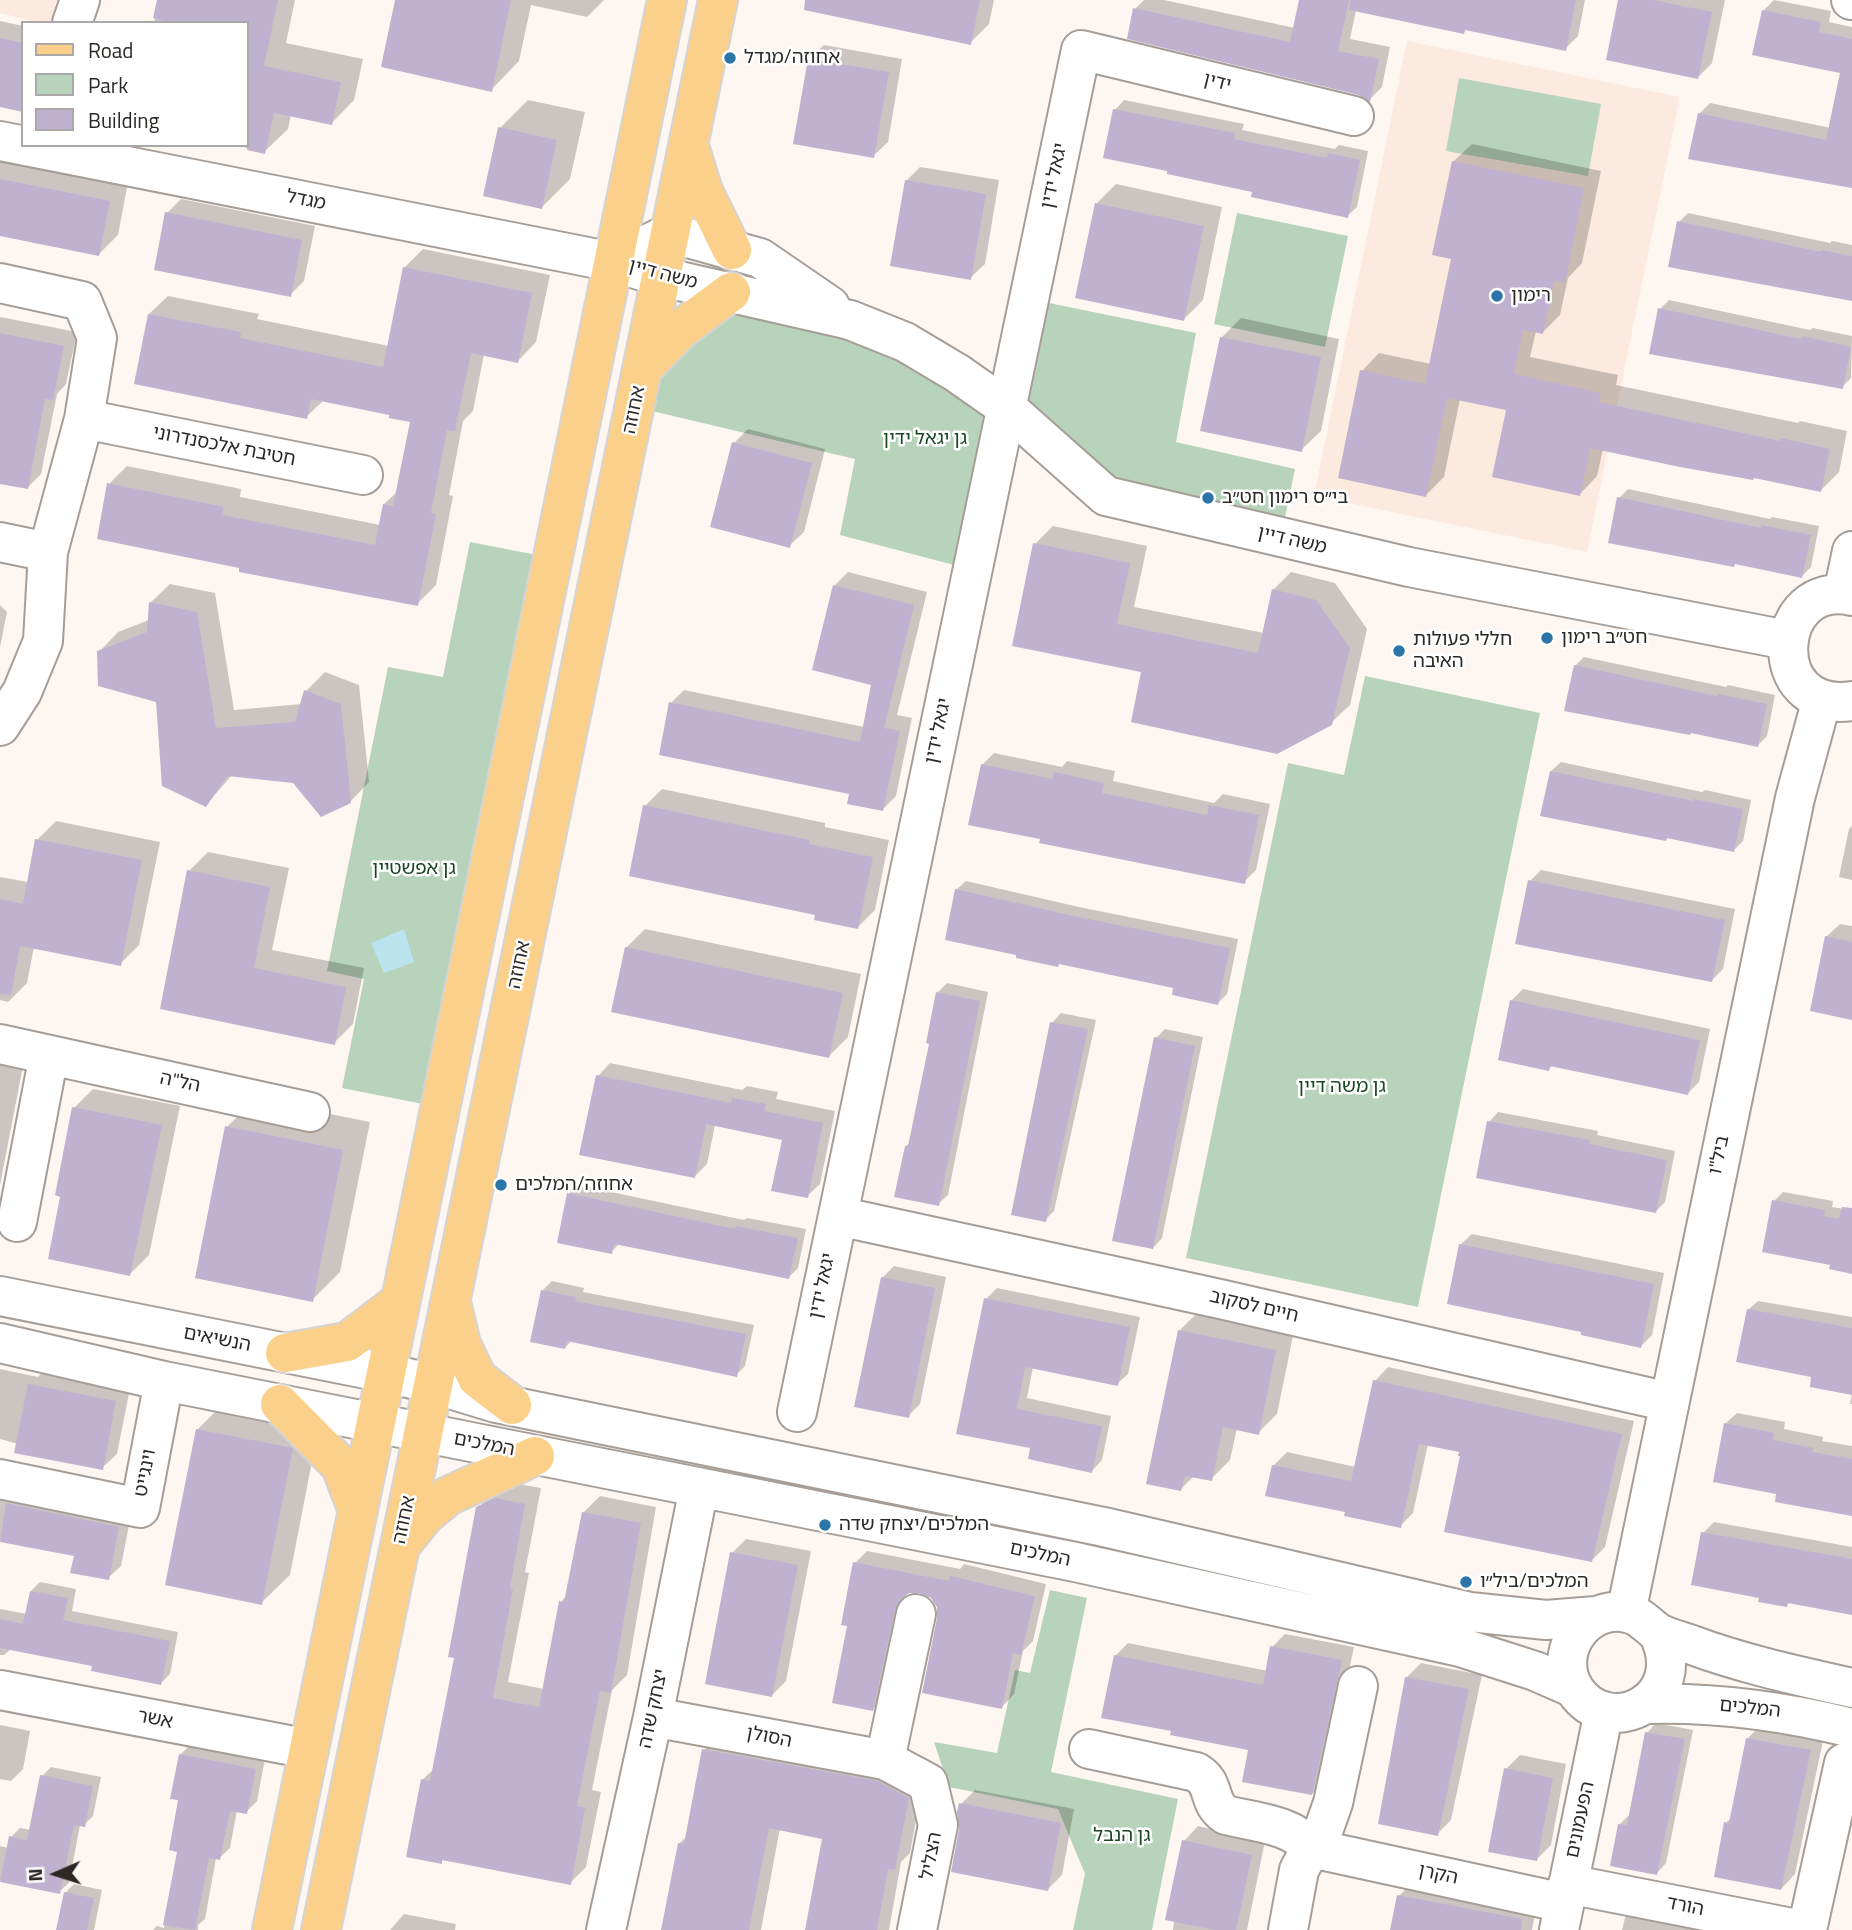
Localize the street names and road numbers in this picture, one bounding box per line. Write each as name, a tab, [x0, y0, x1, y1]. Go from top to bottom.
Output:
street label: ידין	[1201, 69, 1233, 97]
street label: יגאל ידין	[1037, 141, 1073, 211]
street label: מגדל	[284, 186, 328, 216]
street label: משה דיין	[626, 255, 700, 295]
street label: אחוזה	[619, 384, 651, 436]
street label: חטיבת אלכסנדרוני	[151, 422, 297, 472]
street label: משה דיין	[1255, 522, 1329, 560]
street label: יגאל ידין	[921, 696, 957, 766]
street label: אחוזה	[504, 939, 536, 991]
street label: הל"ה	[158, 1068, 202, 1098]
street label: ביל"ו	[1705, 1133, 1735, 1177]
street label: יגאל ידין	[805, 1251, 841, 1321]
street label: חיים לסקוב	[1207, 1286, 1301, 1328]
street label: הנשיאים	[181, 1322, 253, 1358]
street label: המלכים	[452, 1428, 516, 1462]
street label: וינגייט	[130, 1447, 162, 1499]
street label: אחוזה	[389, 1494, 421, 1546]
street label: המלכים	[1007, 1537, 1073, 1573]
street label: יצחק שדה	[634, 1667, 674, 1751]
street label: המלכים	[1718, 1694, 1782, 1724]
street label: אשר	[136, 1705, 174, 1735]
street label: הסולן	[744, 1722, 794, 1754]
street label: הפעמונים	[1562, 1780, 1600, 1860]
street label: הצליל	[916, 1830, 948, 1882]
street label: הקרן	[1416, 1860, 1460, 1890]
street label: הורד	[1664, 1892, 1706, 1922]

